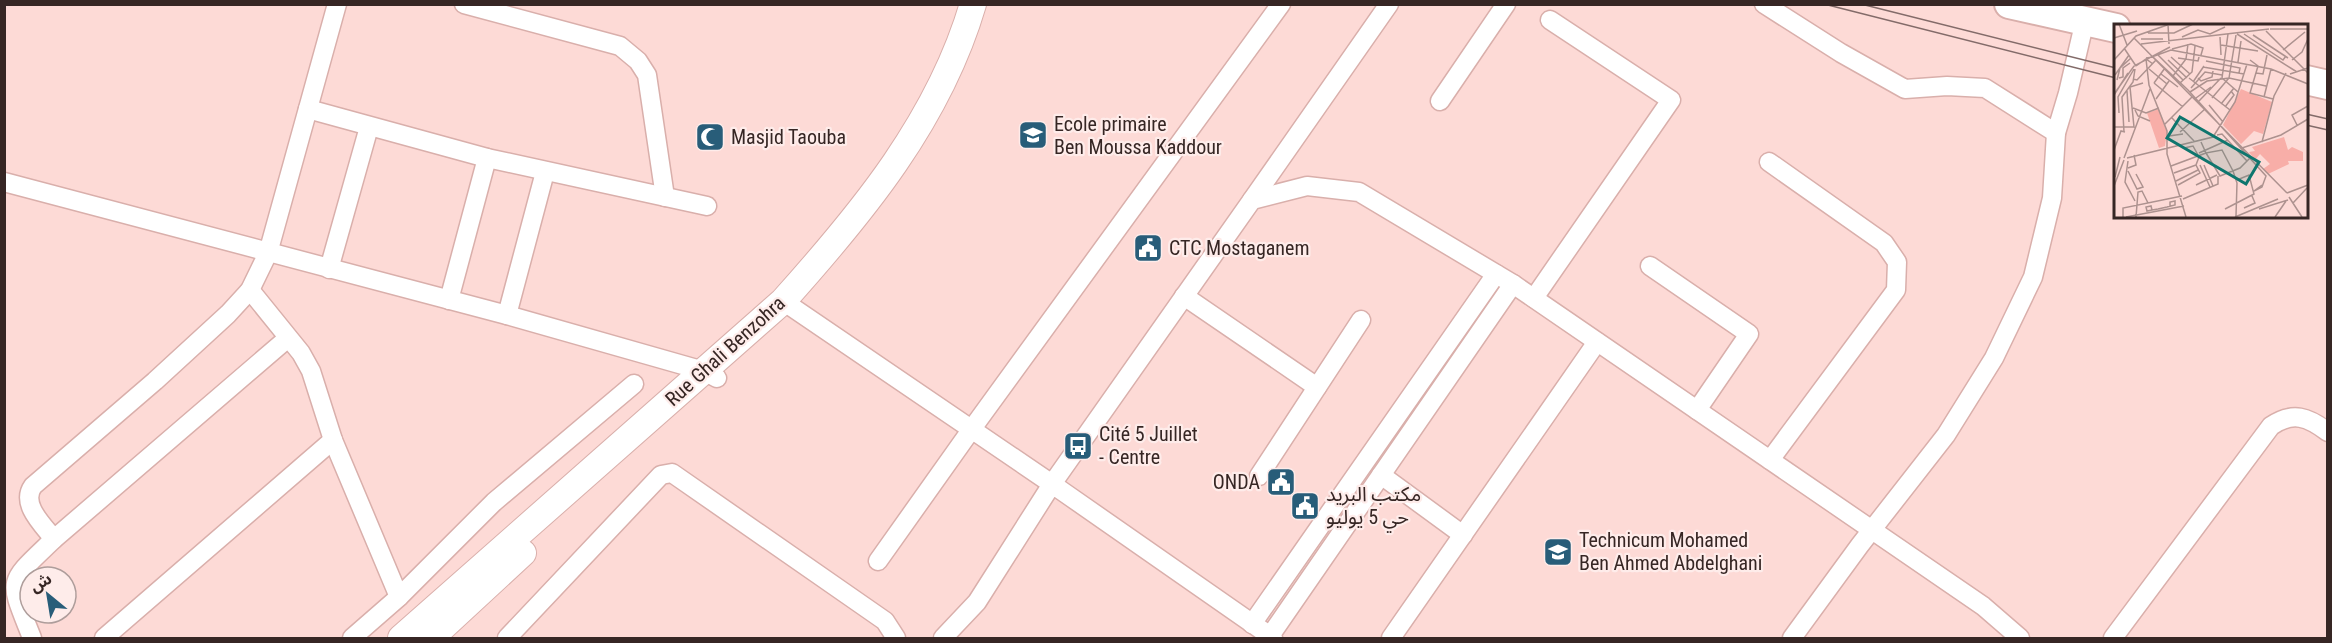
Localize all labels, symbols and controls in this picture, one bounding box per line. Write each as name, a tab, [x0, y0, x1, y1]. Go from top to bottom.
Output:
inset map	[2114, 24, 2308, 218]
place label: Ecole primaire Ben Moussa Kaddour	[1054, 112, 1222, 159]
school or university icon: Ecole primaire Ben Moussa Kaddour	[1017, 119, 1049, 151]
mosque icon: Masjid Taouba	[694, 121, 726, 153]
place label: Masjid Taouba	[731, 125, 846, 149]
public building icon: CTC Mostaganem	[1132, 232, 1164, 264]
place label: CTC Mostaganem	[1169, 236, 1309, 260]
street label: Rue Ghali Benzohra	[660, 291, 790, 411]
place label: Cité 5 Juillet - Centre	[1099, 422, 1198, 469]
bus stop icon: Cité 5 Juillet - Centre	[1062, 430, 1094, 462]
public building icon: ONDA	[1265, 466, 1297, 498]
place label: ONDA	[1213, 470, 1260, 494]
place label: مكتب البريد حي 5 يوليو	[1326, 482, 1421, 533]
public building icon: مكتب البريد حي 5 يوليو	[1289, 490, 1321, 522]
place label: Technicum Mohamed Ben Ahmed Abdelghani	[1579, 528, 1762, 575]
school or university icon: Technicum Mohamed Ben Ahmed Abdelghani	[1542, 536, 1574, 568]
north arrow	[18, 565, 78, 625]
text: ش	[27, 569, 55, 596]

